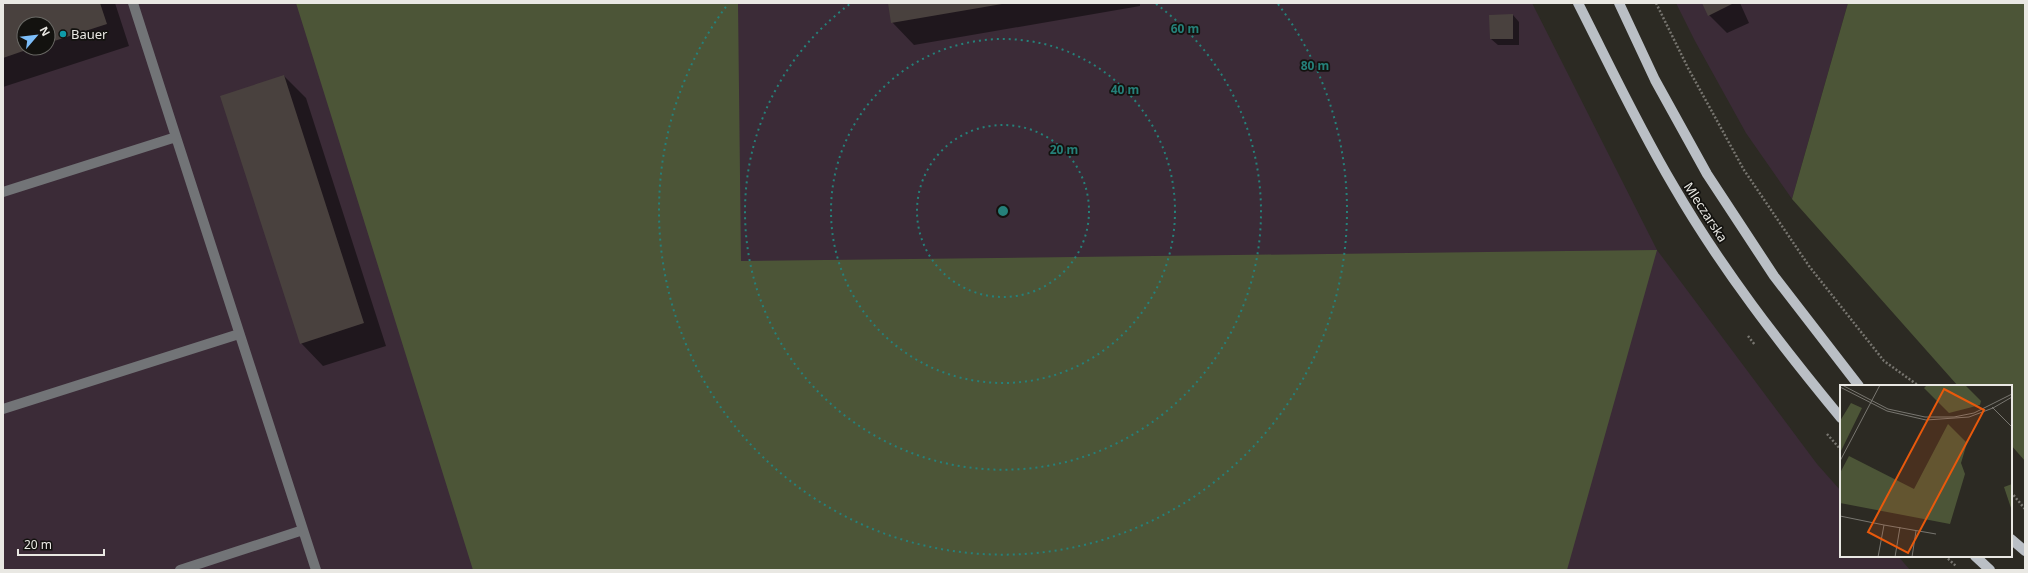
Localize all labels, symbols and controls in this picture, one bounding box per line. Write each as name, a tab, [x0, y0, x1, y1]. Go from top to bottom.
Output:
north arrow	[16, 16, 56, 56]
text: 60 m	[1171, 20, 1199, 37]
text: N	[37, 24, 54, 39]
place label: Bauer	[71, 25, 108, 43]
marker: Bauer	[58, 29, 68, 39]
text: 80 m	[1301, 57, 1329, 74]
text: 40 m	[1111, 81, 1139, 98]
text: 20 m	[1050, 141, 1078, 158]
street label: Mleczarska	[1680, 179, 1732, 245]
centre of rings	[996, 204, 1010, 218]
inset map	[1840, 385, 2012, 557]
scale bar	[18, 531, 104, 557]
text: 20 m	[24, 536, 52, 553]

